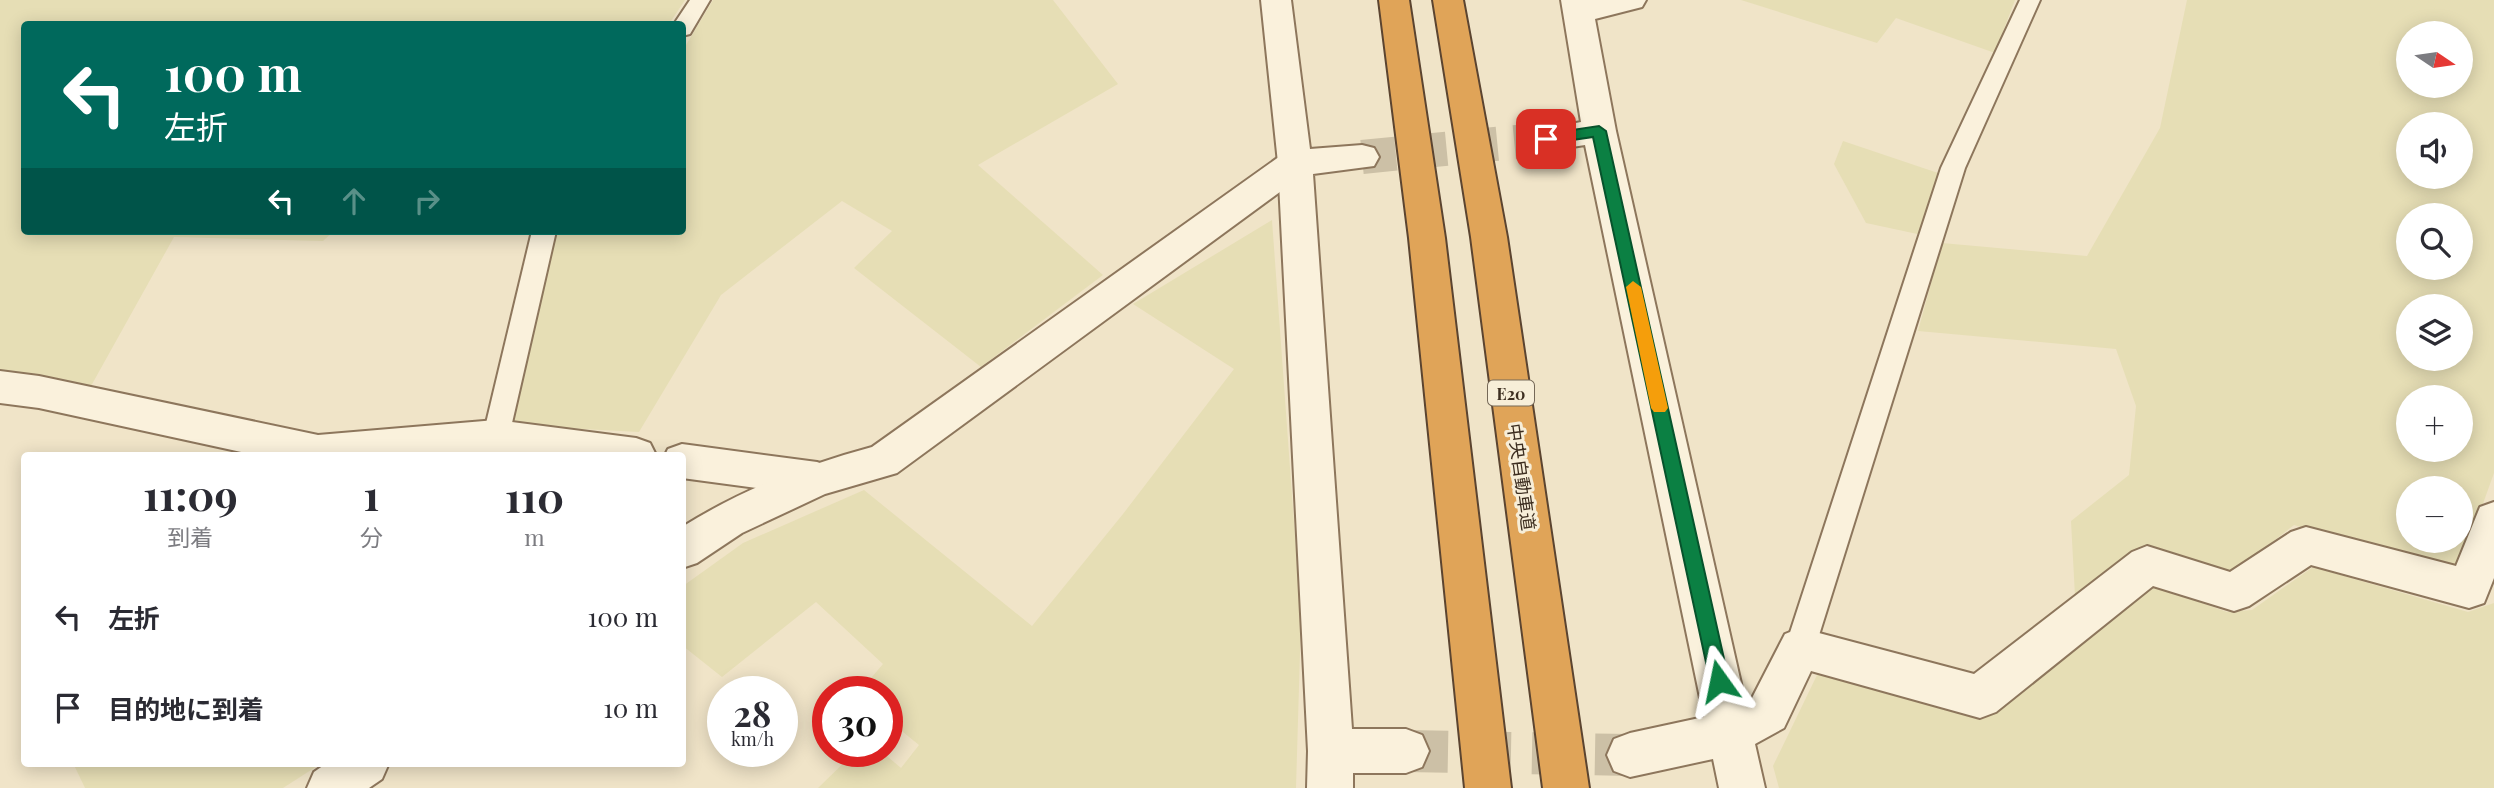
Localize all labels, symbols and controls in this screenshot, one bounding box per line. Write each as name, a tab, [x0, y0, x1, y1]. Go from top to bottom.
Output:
north arrow	[2396, 21, 2473, 98]
map controls	[2396, 21, 2473, 553]
text: 100 m	[164, 39, 302, 104]
icon: left	[49, 49, 140, 140]
text: 左折	[164, 104, 228, 147]
pin	[1516, 109, 1576, 169]
button: sound	[2396, 112, 2473, 189]
icon: arrive	[1527, 120, 1565, 158]
icon: left	[262, 182, 300, 220]
icon: ahead	[335, 182, 373, 220]
icon: right	[408, 182, 446, 220]
button: search	[2396, 203, 2473, 280]
button: layers	[2396, 294, 2473, 371]
road number: E20	[1488, 380, 1534, 406]
button: +	[2396, 385, 2473, 462]
street label: 中央自動車道	[1503, 422, 1541, 532]
text: 11:09	[143, 466, 238, 522]
text: 1	[363, 466, 379, 522]
text: 110	[505, 468, 564, 524]
button: −	[2396, 476, 2473, 553]
text: 到着	[167, 521, 213, 552]
text: 分	[360, 521, 383, 552]
text: m	[524, 521, 545, 552]
icon: left	[49, 598, 87, 636]
text: 100 m	[588, 599, 658, 634]
text: 左折	[108, 600, 160, 635]
position arrow	[1682, 644, 1756, 718]
speed limit sign: 30	[812, 676, 903, 767]
icon: arrive	[49, 689, 87, 727]
text: 28	[734, 689, 771, 736]
text: 10 m	[603, 690, 658, 725]
text: 目的地に到着	[108, 691, 264, 726]
text: km/h	[731, 727, 774, 751]

